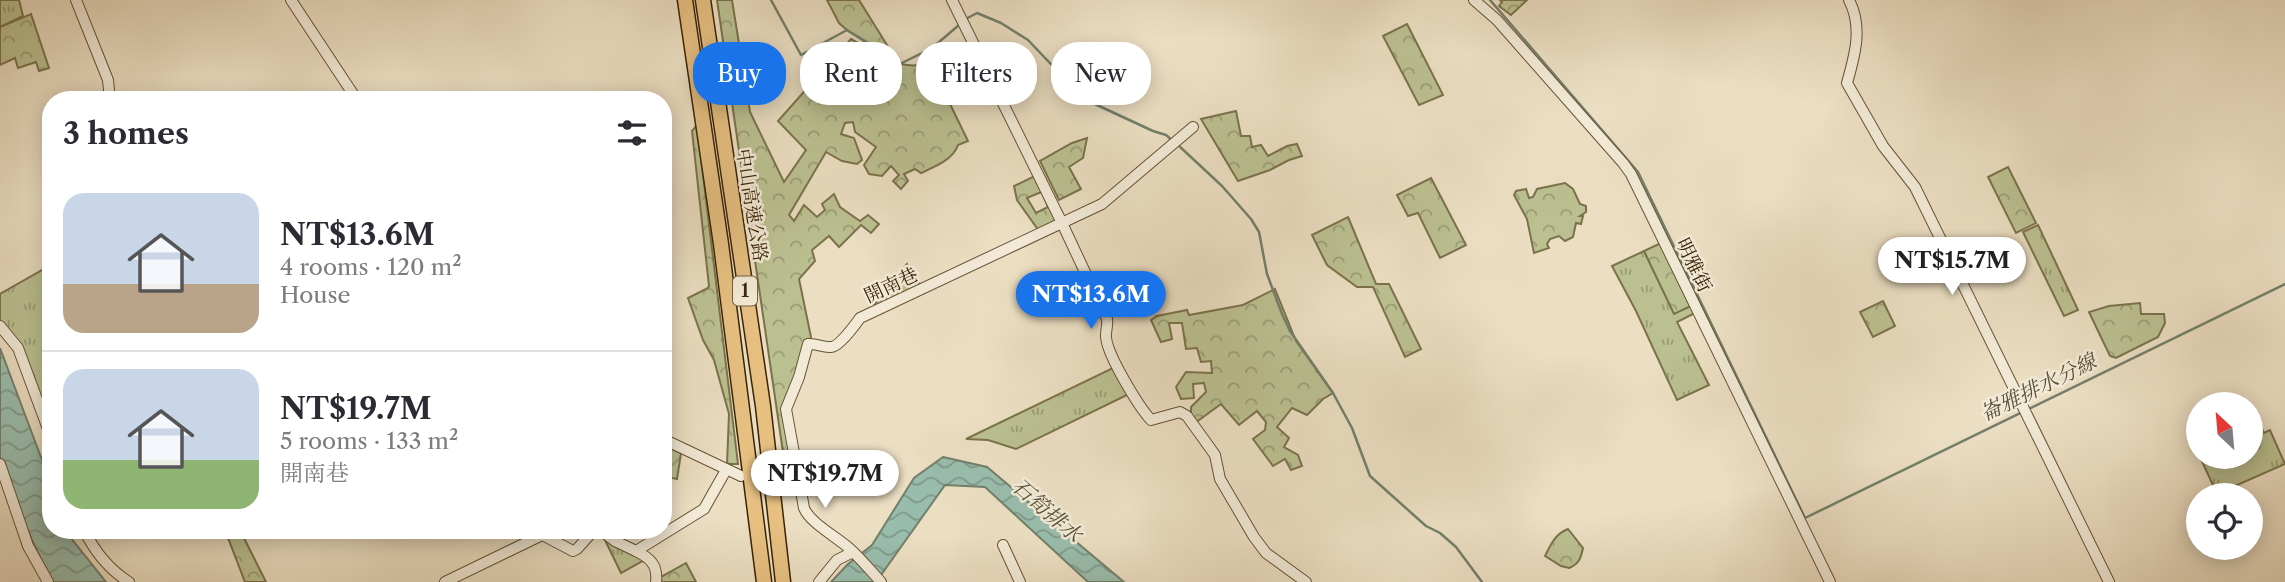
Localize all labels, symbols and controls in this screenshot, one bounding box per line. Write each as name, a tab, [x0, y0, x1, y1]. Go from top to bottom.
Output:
chip: Buy	[693, 42, 786, 105]
chip: Rent	[800, 42, 902, 105]
chip: Filters	[916, 42, 1037, 105]
chip: New	[1051, 42, 1151, 105]
icon: filters	[613, 114, 651, 152]
text: 3 homes	[63, 115, 189, 152]
street label: 中山高速公路	[732, 147, 772, 263]
text: NT$13.6M	[280, 216, 434, 253]
icon: home	[119, 221, 203, 305]
street label: 明雅街	[1671, 234, 1717, 296]
pin: NT$15.7M	[1880, 238, 2024, 297]
text: NT$15.7M	[1894, 246, 2010, 274]
text: 4 rooms · 120 m²	[280, 253, 462, 281]
street label: 開南巷	[860, 263, 922, 307]
pin: NT$13.6M	[1019, 272, 1163, 331]
road number: 1	[733, 276, 757, 306]
text: NT$13.6M	[1032, 280, 1150, 308]
text: House	[280, 281, 350, 309]
water label: 崙雅排水分線	[1976, 347, 2102, 426]
text: NT$19.7M	[280, 390, 432, 427]
north arrow	[2186, 392, 2263, 469]
map controls	[2186, 392, 2263, 560]
icon: home	[119, 397, 203, 481]
text: 5 rooms · 133 m²	[280, 427, 458, 455]
pin: NT$19.7M	[753, 450, 897, 510]
text: 開南巷	[280, 459, 349, 487]
text: NT$19.7M	[767, 459, 883, 487]
water label: 石筍排水	[1007, 473, 1088, 548]
button: locate	[2186, 483, 2263, 560]

